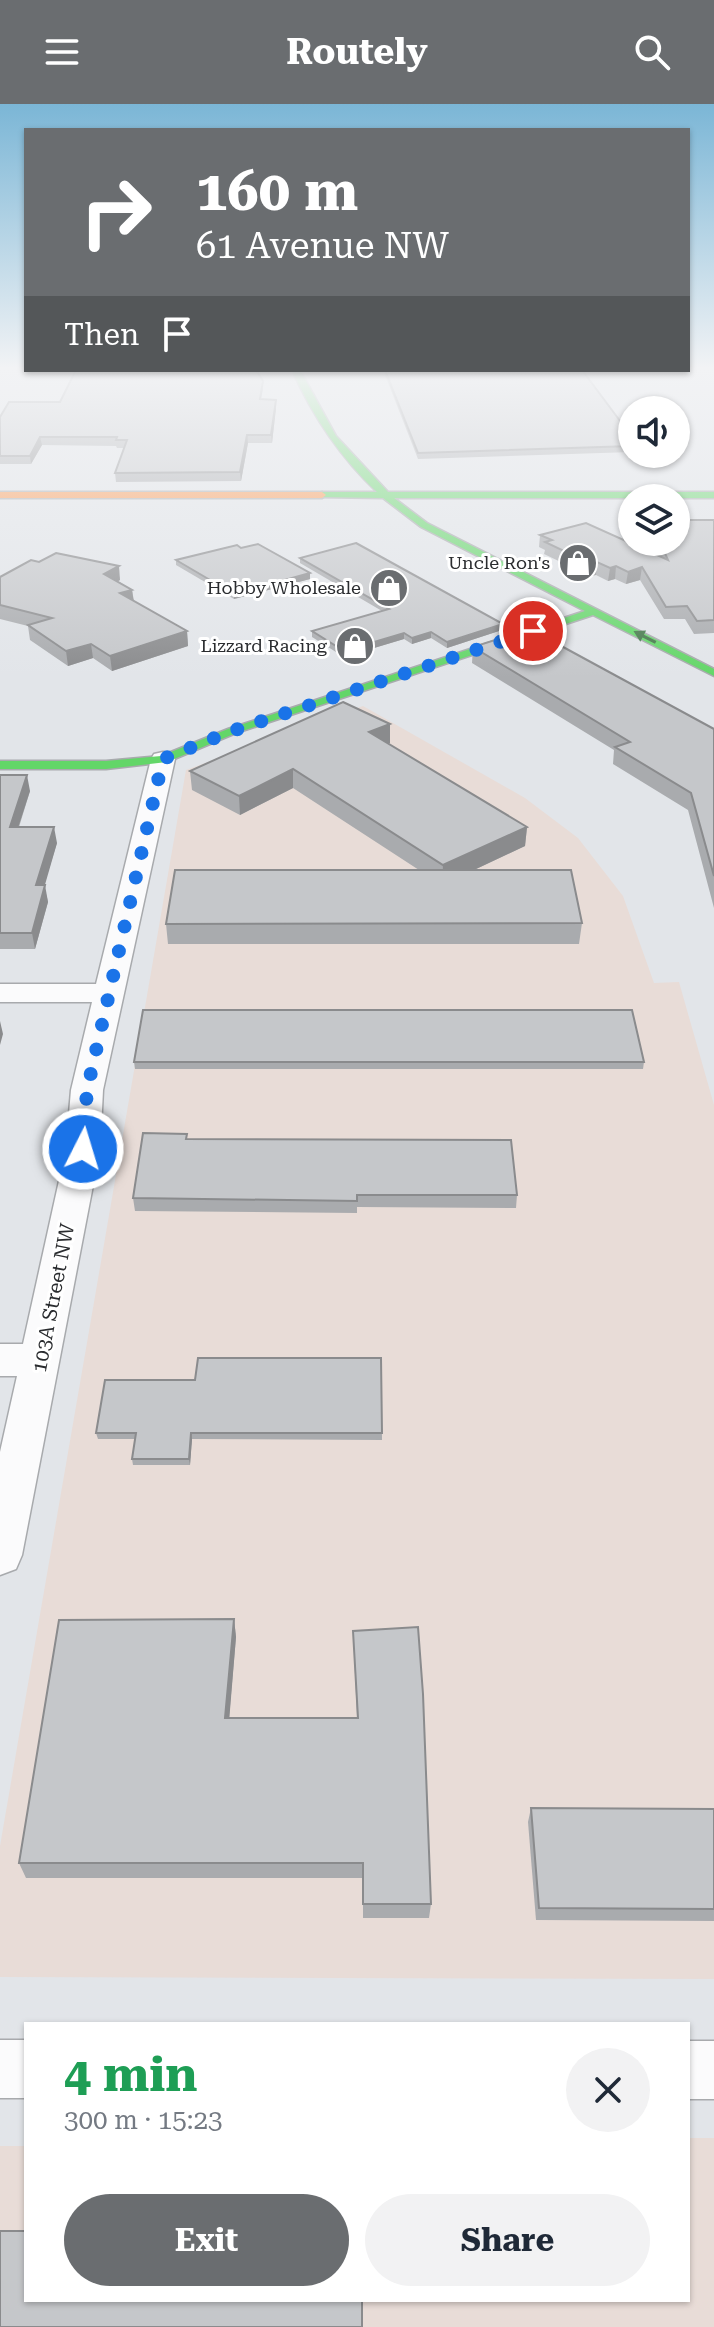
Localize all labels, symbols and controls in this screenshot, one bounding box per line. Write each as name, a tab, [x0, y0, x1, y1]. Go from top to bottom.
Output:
icon: menu	[40, 30, 84, 74]
icon: search	[630, 30, 674, 74]
text: Routely	[286, 31, 428, 73]
text: 160 m	[196, 158, 358, 224]
icon: right	[64, 160, 168, 264]
text: 61 Avenue NW	[196, 225, 449, 267]
icon: arrive	[155, 312, 199, 356]
text: Then	[64, 317, 139, 352]
map controls	[618, 396, 690, 556]
button: sound	[618, 396, 690, 468]
button: layers	[618, 484, 690, 556]
shop icon: Uncle Ron's	[557, 542, 599, 584]
place label: Uncle Ron's	[448, 552, 550, 573]
shop icon: Hobby Wholesale	[368, 567, 410, 609]
place label: Hobby Wholesale	[207, 577, 361, 598]
pin	[499, 597, 567, 665]
icon: arrive	[511, 609, 555, 653]
shop icon: Lizzard Racing	[334, 625, 376, 667]
one-way arrow	[634, 630, 657, 643]
place label: Lizzard Racing	[200, 635, 328, 656]
position arrow	[41, 1107, 125, 1191]
street label: 103A Street NW	[27, 1221, 79, 1375]
text: 4 min	[64, 2047, 197, 2103]
button: close	[566, 2048, 650, 2132]
text: 300 m · 15:23	[64, 2105, 223, 2135]
button: Exit	[64, 2194, 349, 2286]
button: Share	[365, 2194, 650, 2286]

